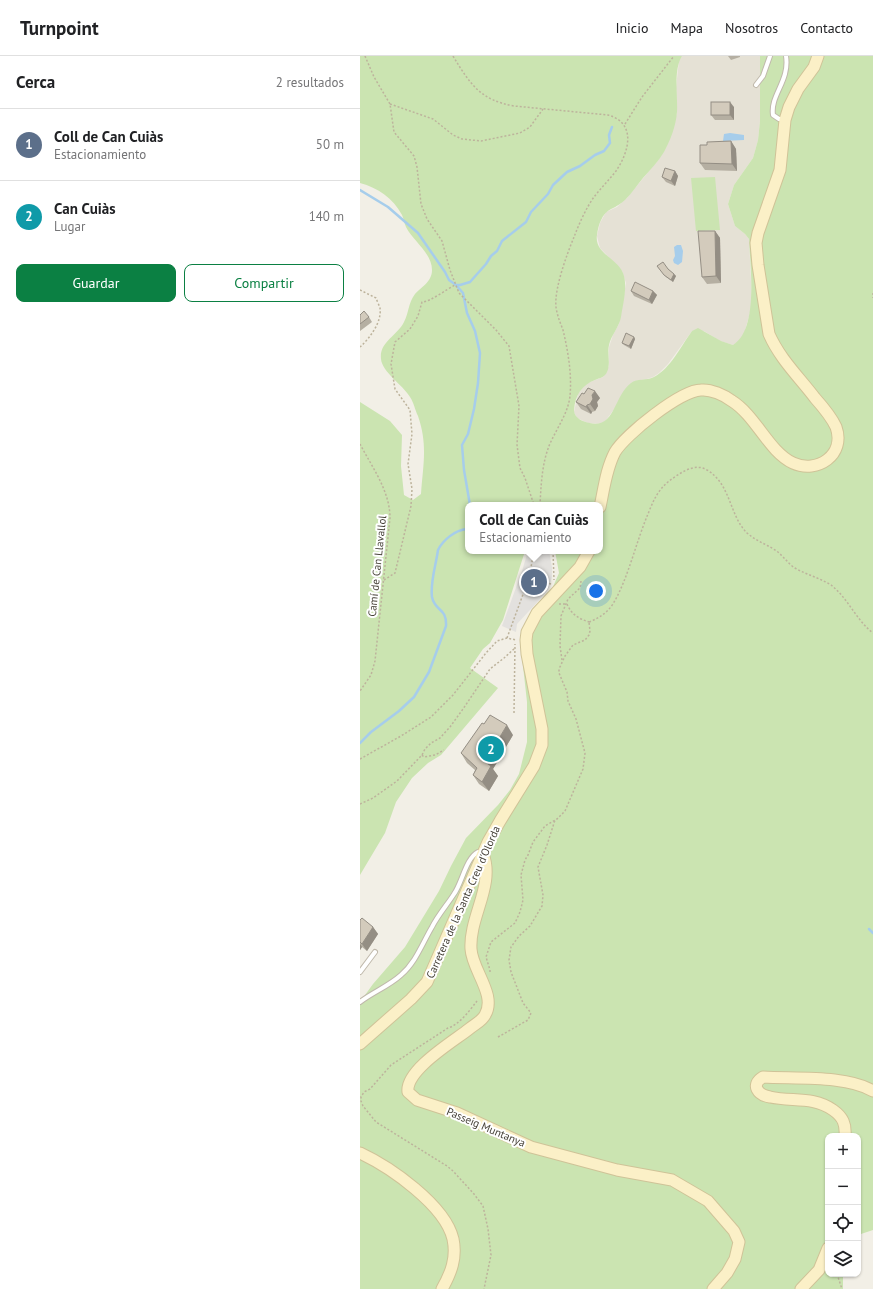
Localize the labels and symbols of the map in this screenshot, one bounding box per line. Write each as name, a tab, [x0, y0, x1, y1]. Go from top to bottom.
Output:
street label: Camí de Can Llavallol	[365, 514, 389, 617]
pin: 1	[521, 567, 547, 597]
your location	[586, 581, 606, 601]
pin: 2	[478, 734, 504, 764]
street label: Carretera de la Santa Creu d'Olorda	[423, 824, 503, 980]
street label: Passeig Muntanya	[444, 1104, 528, 1150]

